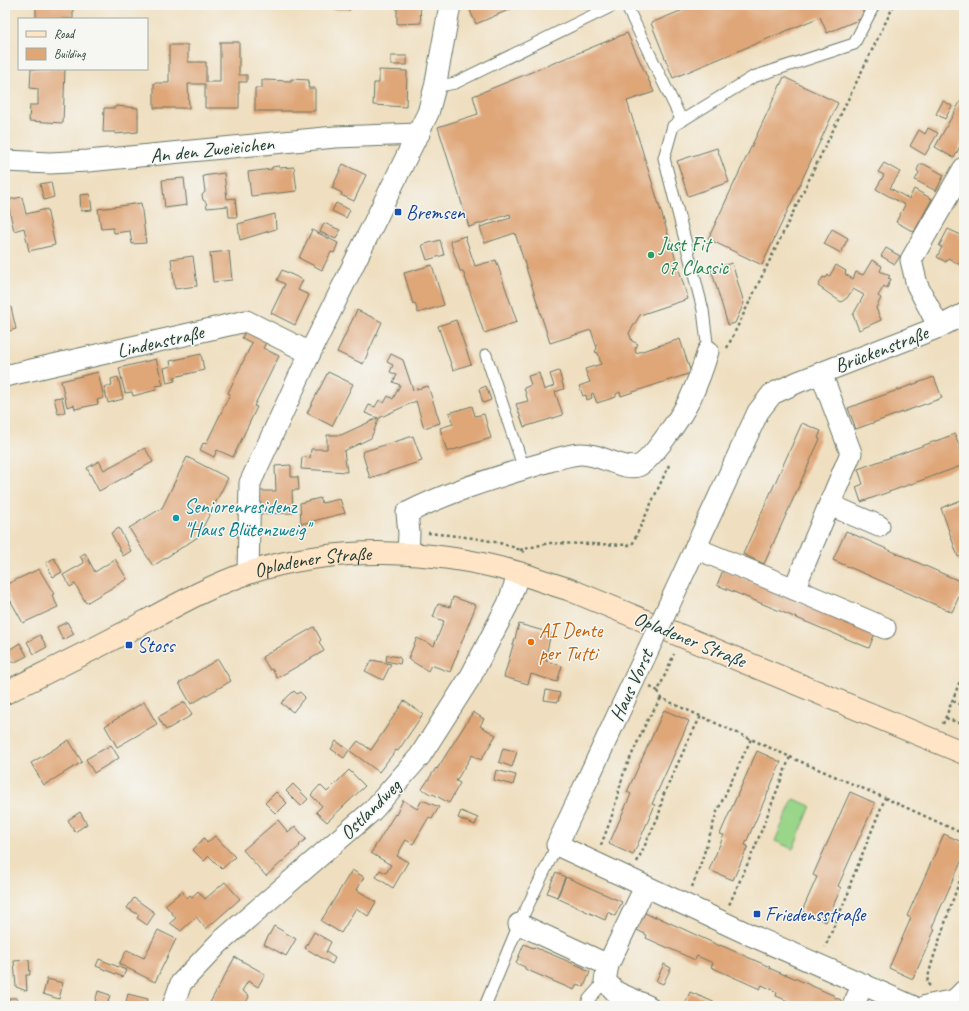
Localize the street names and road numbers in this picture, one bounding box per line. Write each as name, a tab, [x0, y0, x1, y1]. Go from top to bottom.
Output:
street label: An den Zweieichen	[149, 130, 276, 168]
street label: Lindenstraße	[114, 319, 207, 364]
street label: Brückenstraße	[831, 320, 933, 379]
street label: Opladener Straße	[251, 541, 373, 584]
street label: Opladener Straße	[630, 606, 751, 674]
street label: Haus Vorst	[604, 643, 660, 725]
street label: Ostlandweg	[334, 773, 407, 845]

